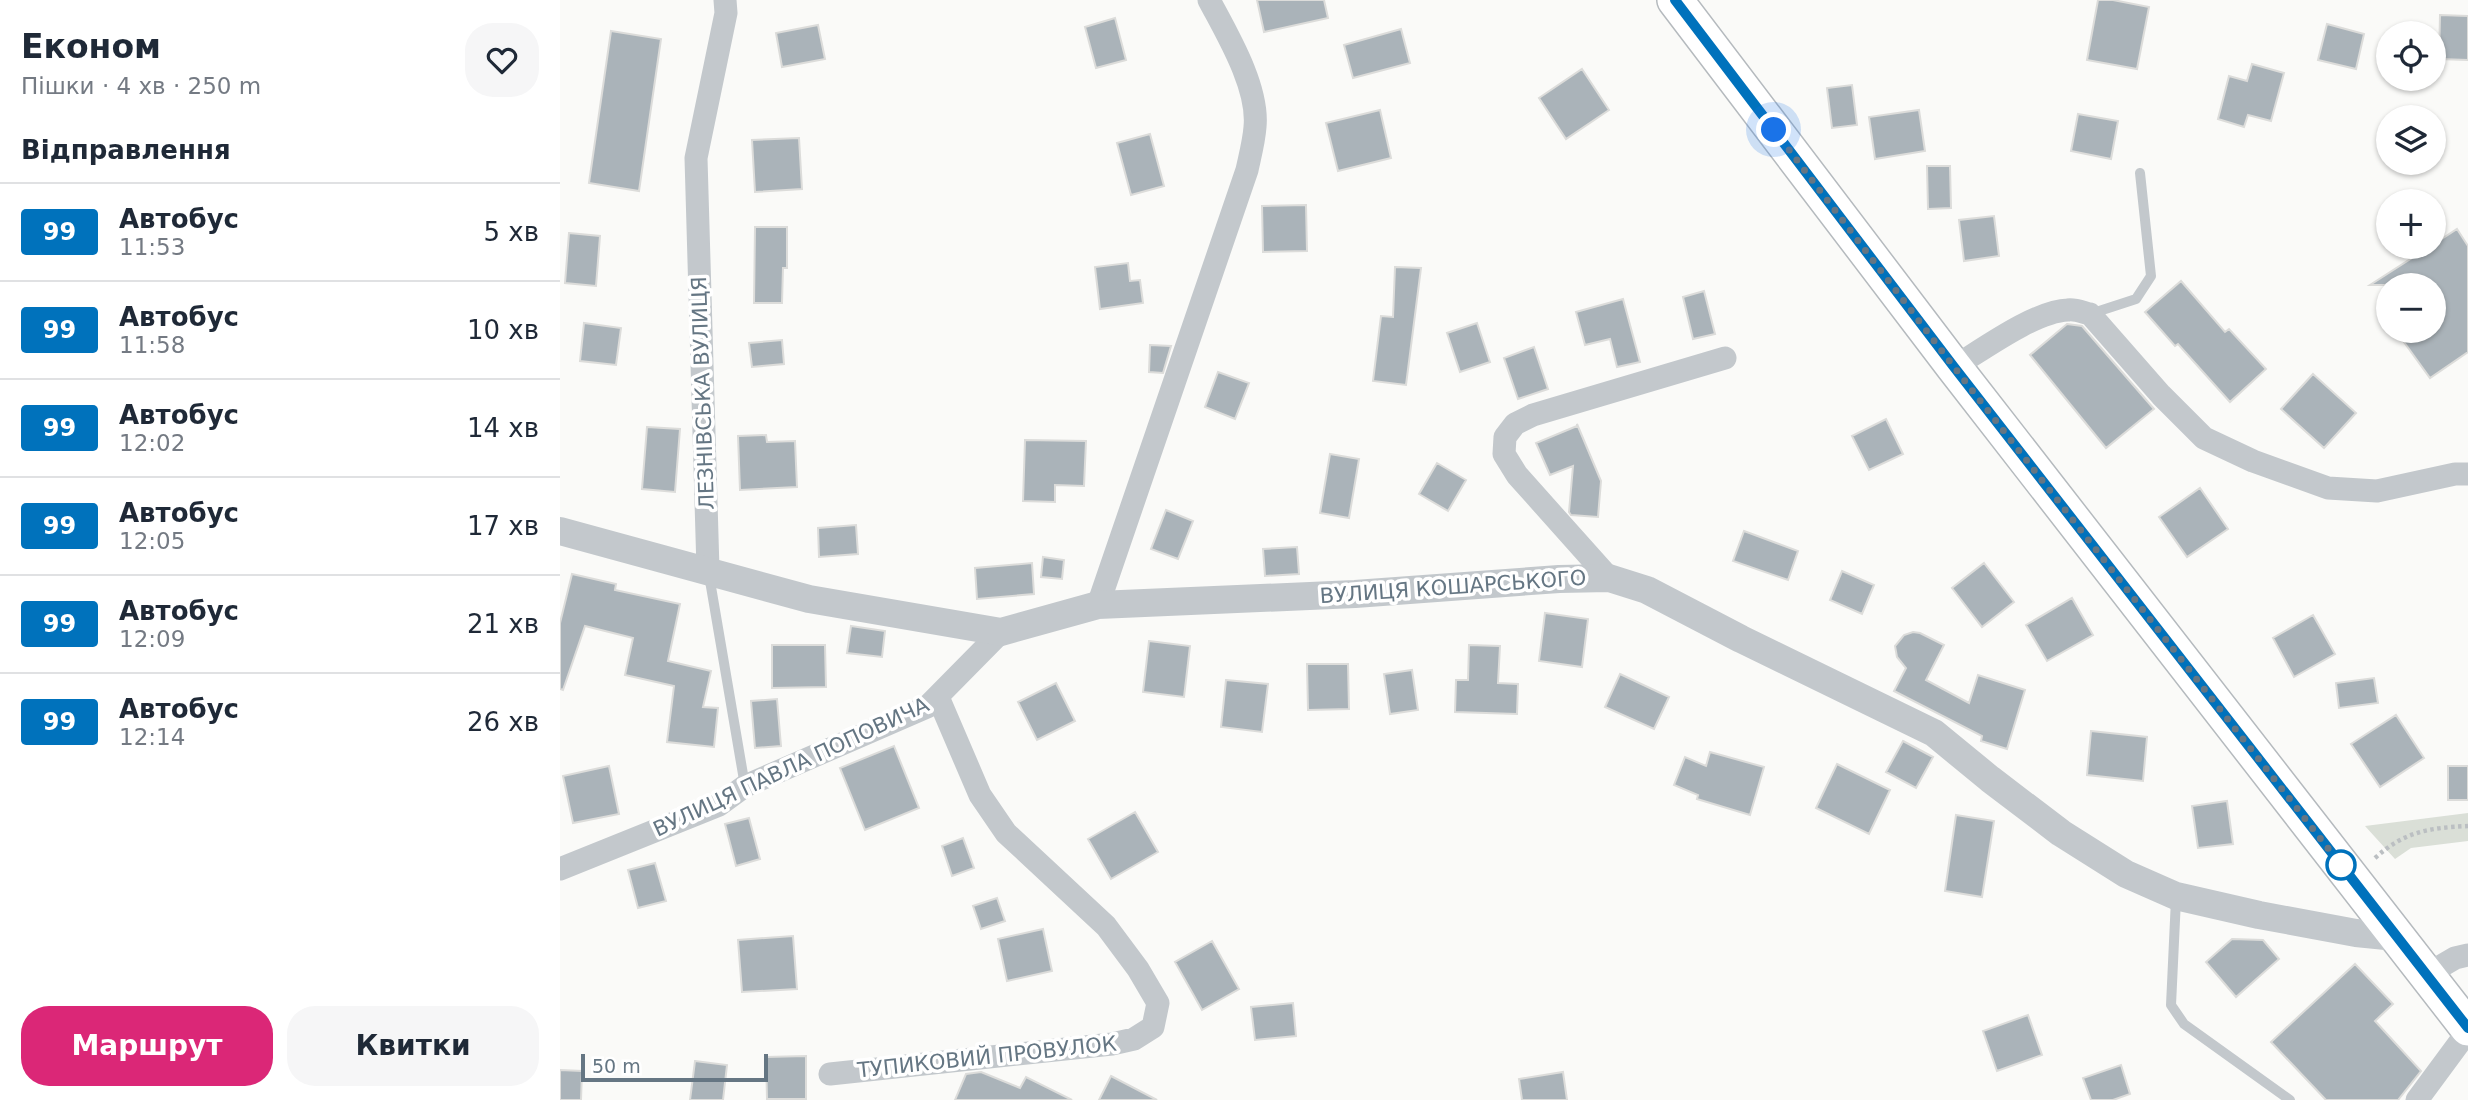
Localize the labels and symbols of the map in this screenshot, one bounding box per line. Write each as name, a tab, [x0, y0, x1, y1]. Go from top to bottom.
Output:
your location	[1756, 112, 1791, 147]
street label: ЛЕЗНІВСЬКА ВУЛИЦЯ	[687, 276, 719, 510]
street label: ВУЛИЦЯ КОШАРСЬКОГО	[1319, 566, 1587, 608]
street label: ВУЛИЦЯ ПАВЛА ПОПОВИЧА	[649, 692, 933, 842]
unlabelled marker	[2326, 850, 2356, 880]
street label: ТУПИКОВИЙ ПРОВУЛОК	[855, 1030, 1118, 1083]
scale bar	[581, 1051, 768, 1083]

